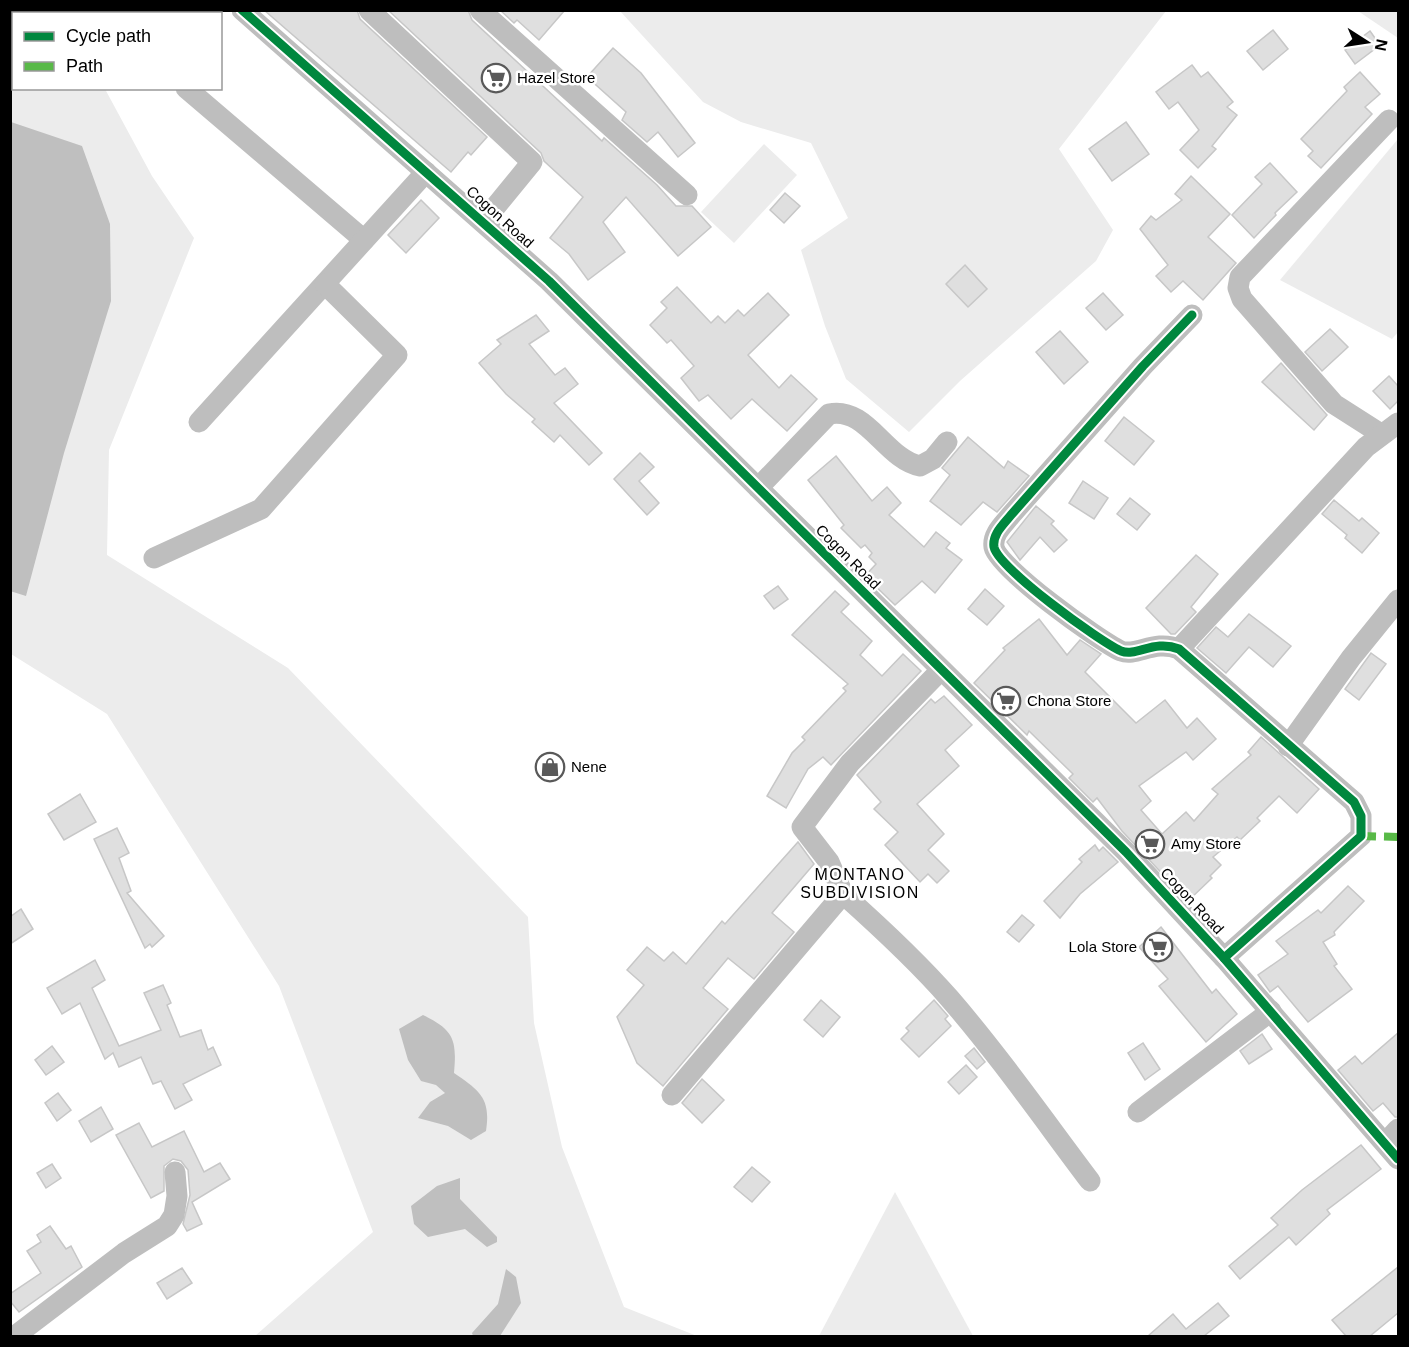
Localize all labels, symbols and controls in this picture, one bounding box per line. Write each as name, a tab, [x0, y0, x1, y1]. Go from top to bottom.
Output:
legend	[12, 12, 222, 90]
north arrow	[1337, 12, 1397, 72]
text: Cycle path	[66, 26, 151, 46]
text: N	[1372, 38, 1391, 52]
text: Path	[66, 56, 103, 76]
supermarket icon: Hazel Store	[480, 62, 512, 94]
place label: Hazel Store	[517, 69, 595, 86]
street label: Cogon Road	[463, 182, 537, 251]
street label: Cogon Road	[813, 521, 884, 592]
supermarket icon: Chona Store	[990, 685, 1022, 717]
place label: Chona Store	[1027, 692, 1111, 709]
shop icon: Nene	[534, 751, 566, 783]
place label: Nene	[571, 758, 607, 775]
supermarket icon: Amy Store	[1134, 828, 1166, 860]
place label: Amy Store	[1171, 835, 1241, 852]
street label: Cogon Road	[1157, 864, 1227, 937]
district label: MONTANO SUBDIVISION	[800, 866, 920, 901]
supermarket icon: Lola Store	[1142, 931, 1174, 963]
place label: Lola Store	[1069, 938, 1137, 955]

